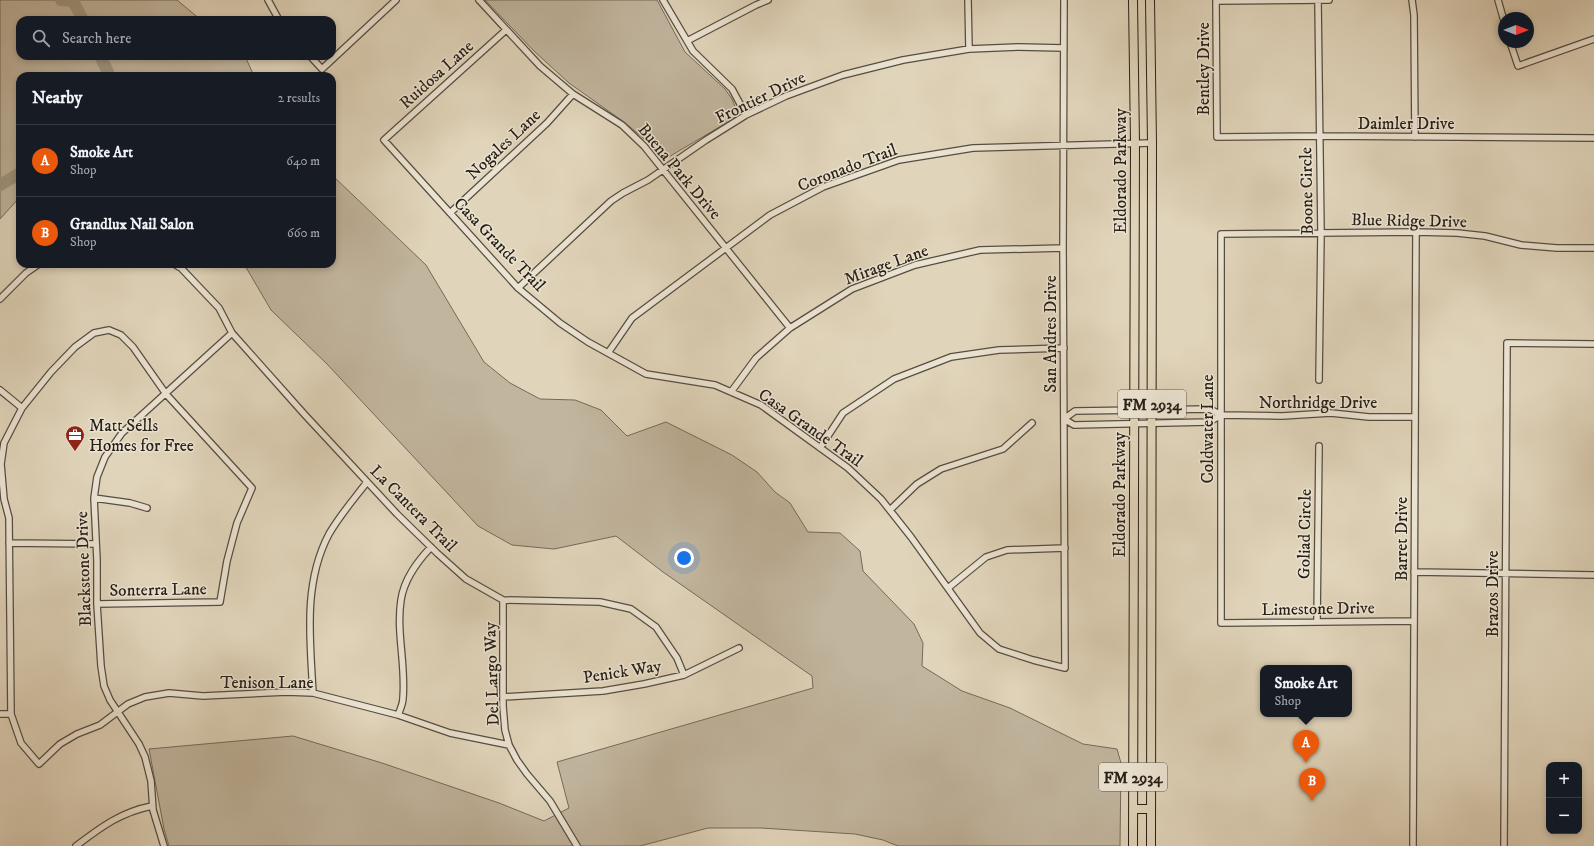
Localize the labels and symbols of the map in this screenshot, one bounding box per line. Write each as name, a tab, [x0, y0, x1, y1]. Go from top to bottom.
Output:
north arrow	[1498, 12, 1534, 48]
street label: Bentley Drive	[1193, 22, 1215, 116]
street label: Ruidosa Lane	[395, 36, 478, 114]
street label: Frontier Drive	[712, 67, 809, 129]
street label: Nogales Lane	[462, 105, 546, 185]
street label: Eldorado Parkway	[1110, 107, 1132, 234]
street label: Daimler Drive	[1358, 113, 1454, 135]
street label: Buena Park Drive	[633, 119, 726, 224]
street label: Coronado Trail	[795, 139, 900, 197]
street label: Boone Circle	[1295, 147, 1319, 235]
street label: Casa Grande Trail	[449, 193, 550, 296]
street label: Blue Ridge Drive	[1351, 209, 1467, 233]
street label: Mirage Lane	[841, 240, 931, 290]
street label: San Andres Drive	[1040, 275, 1062, 393]
street label: Coldwater Lane	[1197, 375, 1219, 483]
street label: Casa Grande Trail	[754, 384, 867, 472]
road number: FM 2934	[1118, 390, 1186, 418]
street label: Northridge Drive	[1259, 392, 1377, 414]
place label: Matt Sells Homes for Free	[89, 415, 194, 457]
office icon: Matt Sells Homes for Free	[64, 424, 86, 452]
street label: Eldorado Parkway	[1109, 431, 1131, 558]
street label: La Cantera Trail	[365, 461, 461, 557]
street label: Goliad Circle	[1293, 489, 1317, 579]
street label: Barret Drive	[1391, 497, 1413, 581]
street label: Blackstone Drive	[71, 511, 97, 627]
your location	[674, 548, 694, 568]
street label: Brazos Drive	[1482, 550, 1504, 638]
street label: Sonterra Lane	[109, 578, 207, 602]
street label: Limestone Drive	[1261, 597, 1375, 621]
street label: Del Largo Way	[479, 621, 505, 726]
street label: Penick Way	[581, 655, 664, 689]
street label: Tenison Lane	[220, 672, 314, 694]
pin: A	[1293, 730, 1319, 763]
road number: FM 2934	[1099, 763, 1167, 791]
pin: B	[1299, 768, 1325, 801]

